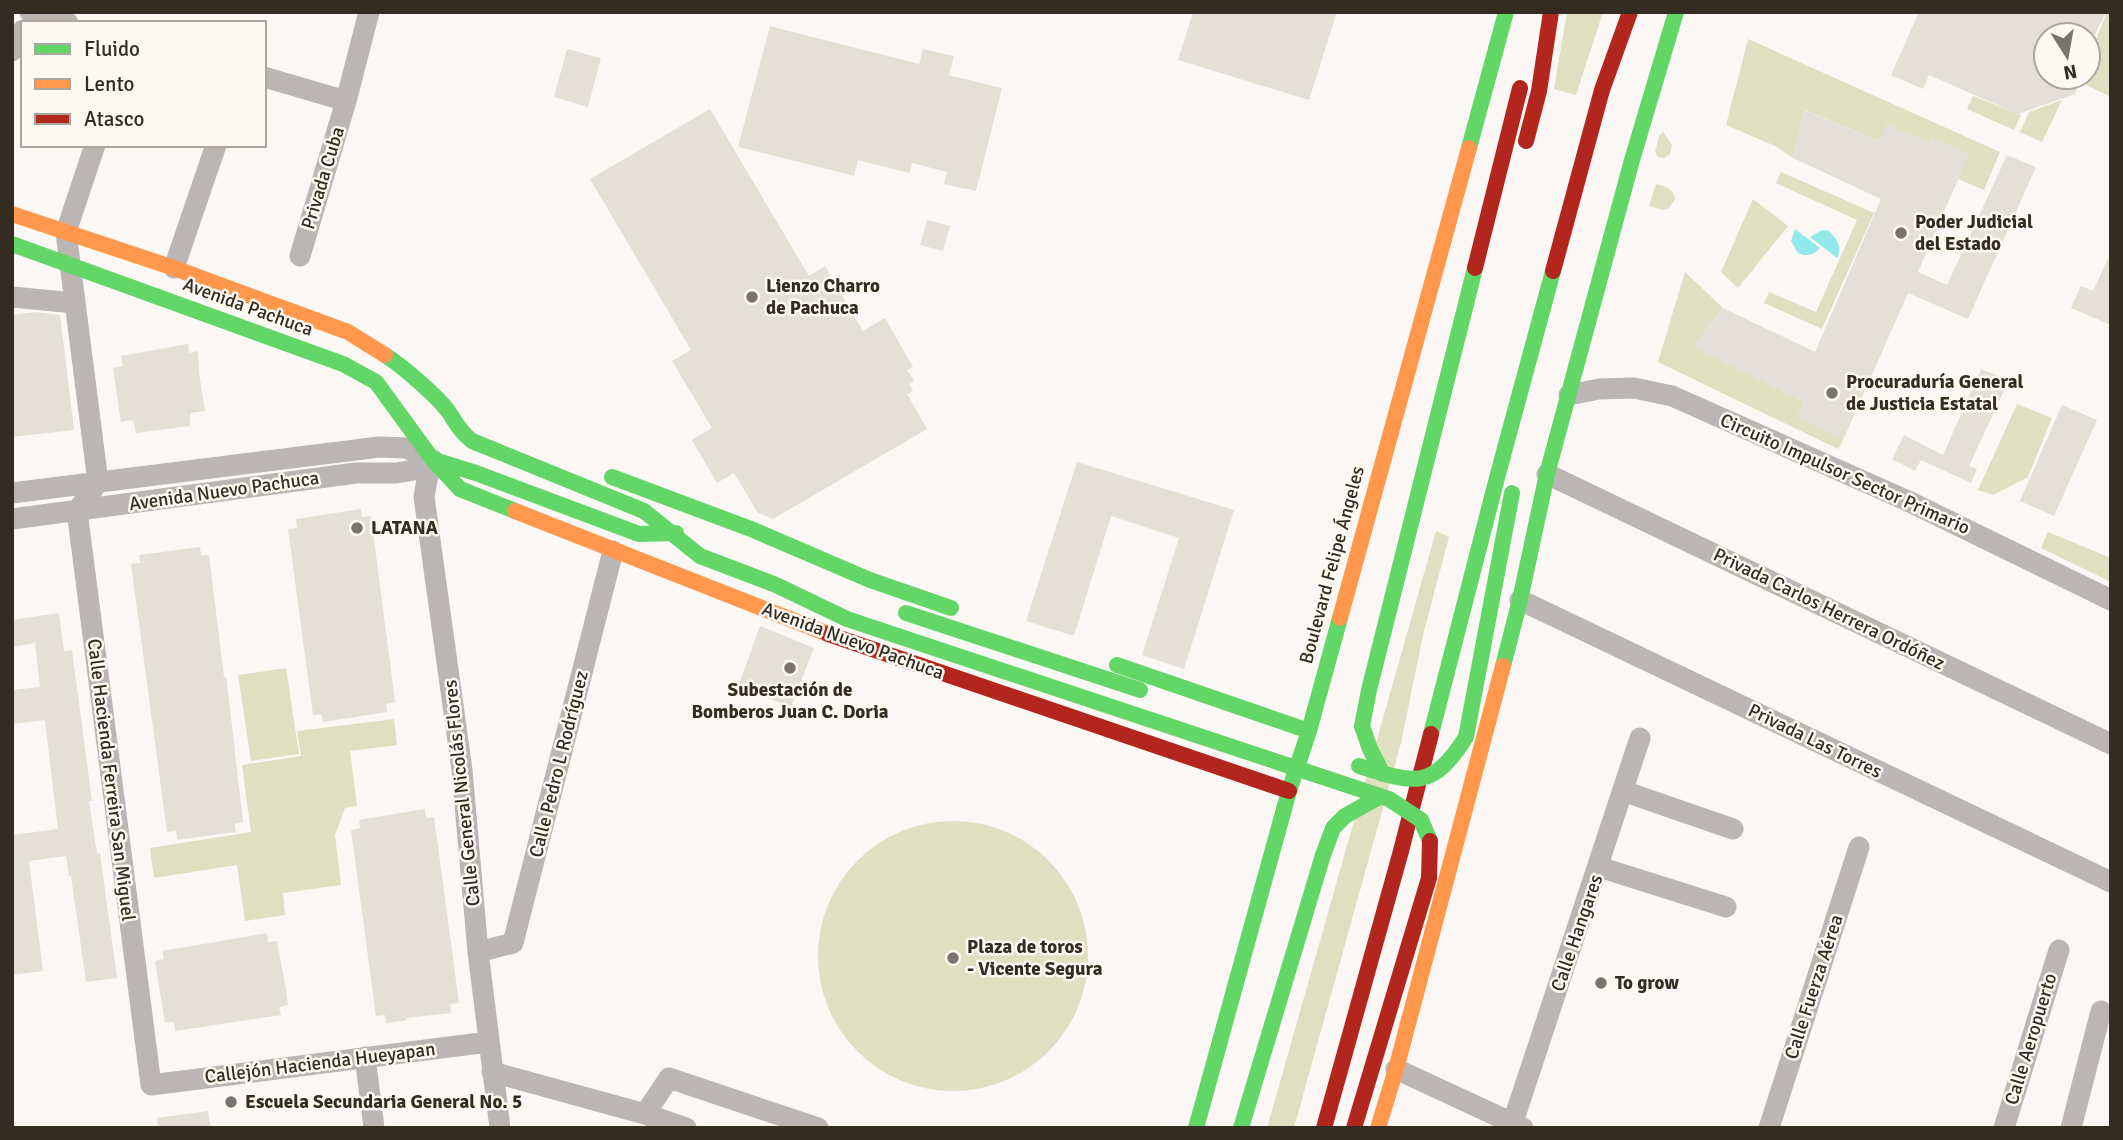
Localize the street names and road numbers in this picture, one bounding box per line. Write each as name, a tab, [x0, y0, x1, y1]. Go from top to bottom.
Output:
street label: Privada Cuba	[296, 124, 350, 232]
street label: Avenida Pachuca	[180, 272, 316, 342]
street label: Circuito Impulsor Sector Primario	[1716, 408, 1974, 540]
street label: Boulevard Felipe Ángeles	[1294, 463, 1370, 667]
street label: Avenida Nuevo Pachuca	[127, 466, 321, 516]
street label: Privada Carlos Herrera Ordóñez	[1709, 542, 1949, 676]
street label: Avenida Nuevo Pachuca	[759, 597, 947, 685]
street label: Calle Hacienda Ferreira San Miguel	[82, 637, 140, 923]
street label: Calle Pedro L Rodríguez	[524, 668, 594, 860]
street label: Calle General Nicolás Flores	[438, 679, 486, 907]
street label: Privada Las Torres	[1744, 698, 1886, 784]
street label: Calle Hangares	[1546, 871, 1608, 995]
street label: Calle Fuerza Aérea	[1779, 912, 1849, 1062]
street label: Calle Aeropuerto	[2000, 970, 2062, 1108]
street label: Callejón Hacienda Hueyapan	[203, 1037, 437, 1089]

